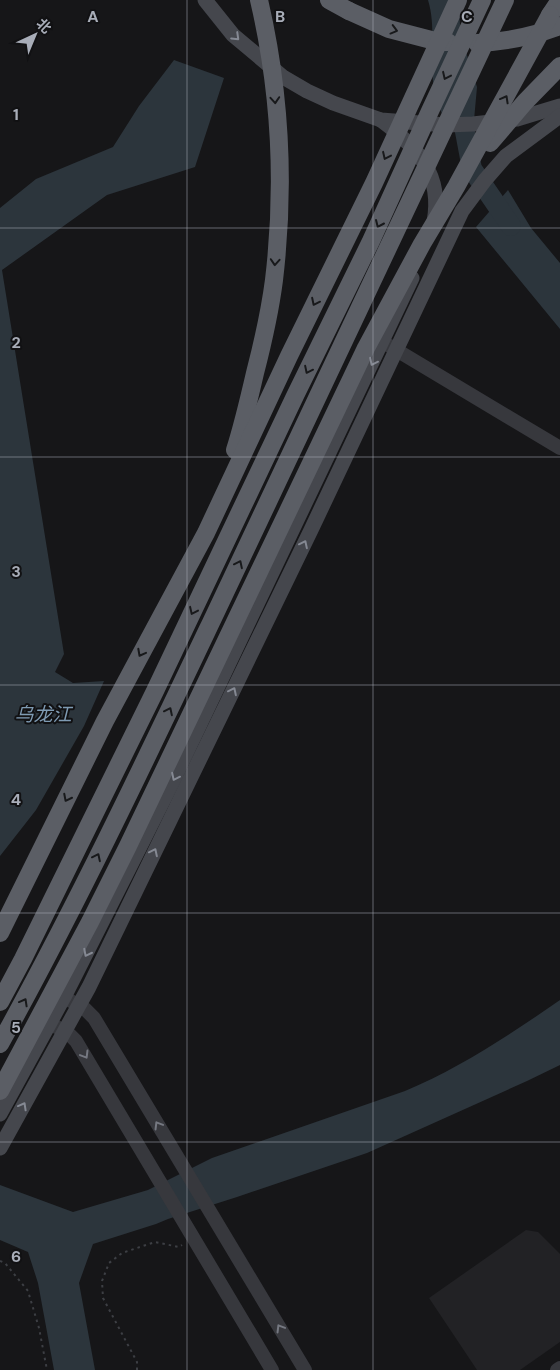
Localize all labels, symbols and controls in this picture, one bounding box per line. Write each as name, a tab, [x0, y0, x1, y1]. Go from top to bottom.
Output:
text: A	[87, 6, 99, 27]
text: B	[275, 6, 285, 27]
text: C	[461, 6, 473, 27]
north arrow	[10, 10, 60, 60]
text: 北	[33, 14, 55, 37]
one-way arrow	[390, 24, 398, 34]
one-way arrow	[230, 31, 239, 40]
one-way arrow	[442, 71, 453, 80]
one-way arrow	[498, 95, 508, 104]
one-way arrow	[269, 96, 280, 104]
text: 1	[13, 104, 19, 125]
one-way arrow	[382, 151, 393, 160]
one-way arrow	[375, 219, 386, 228]
one-way arrow	[269, 258, 280, 266]
one-way arrow	[311, 297, 322, 306]
text: 2	[11, 332, 21, 353]
one-way arrow	[369, 356, 379, 365]
one-way arrow	[304, 365, 314, 374]
one-way arrow	[298, 541, 308, 550]
text: 3	[11, 561, 21, 582]
one-way arrow	[233, 561, 243, 570]
one-way arrow	[189, 606, 199, 615]
one-way arrow	[138, 648, 148, 657]
one-way arrow	[227, 687, 237, 696]
water label: 乌龙江	[14, 702, 73, 727]
one-way arrow	[163, 707, 173, 716]
one-way arrow	[171, 772, 181, 781]
text: 4	[11, 789, 21, 810]
one-way arrow	[63, 792, 73, 801]
one-way arrow	[148, 849, 158, 858]
one-way arrow	[91, 853, 102, 862]
one-way arrow	[83, 948, 93, 957]
one-way arrow	[17, 998, 27, 1007]
text: 5	[11, 1017, 21, 1038]
one-way arrow	[78, 1050, 88, 1059]
one-way arrow	[17, 1102, 27, 1111]
one-way arrow	[154, 1121, 164, 1130]
text: 6	[11, 1246, 21, 1267]
one-way arrow	[277, 1325, 287, 1334]

